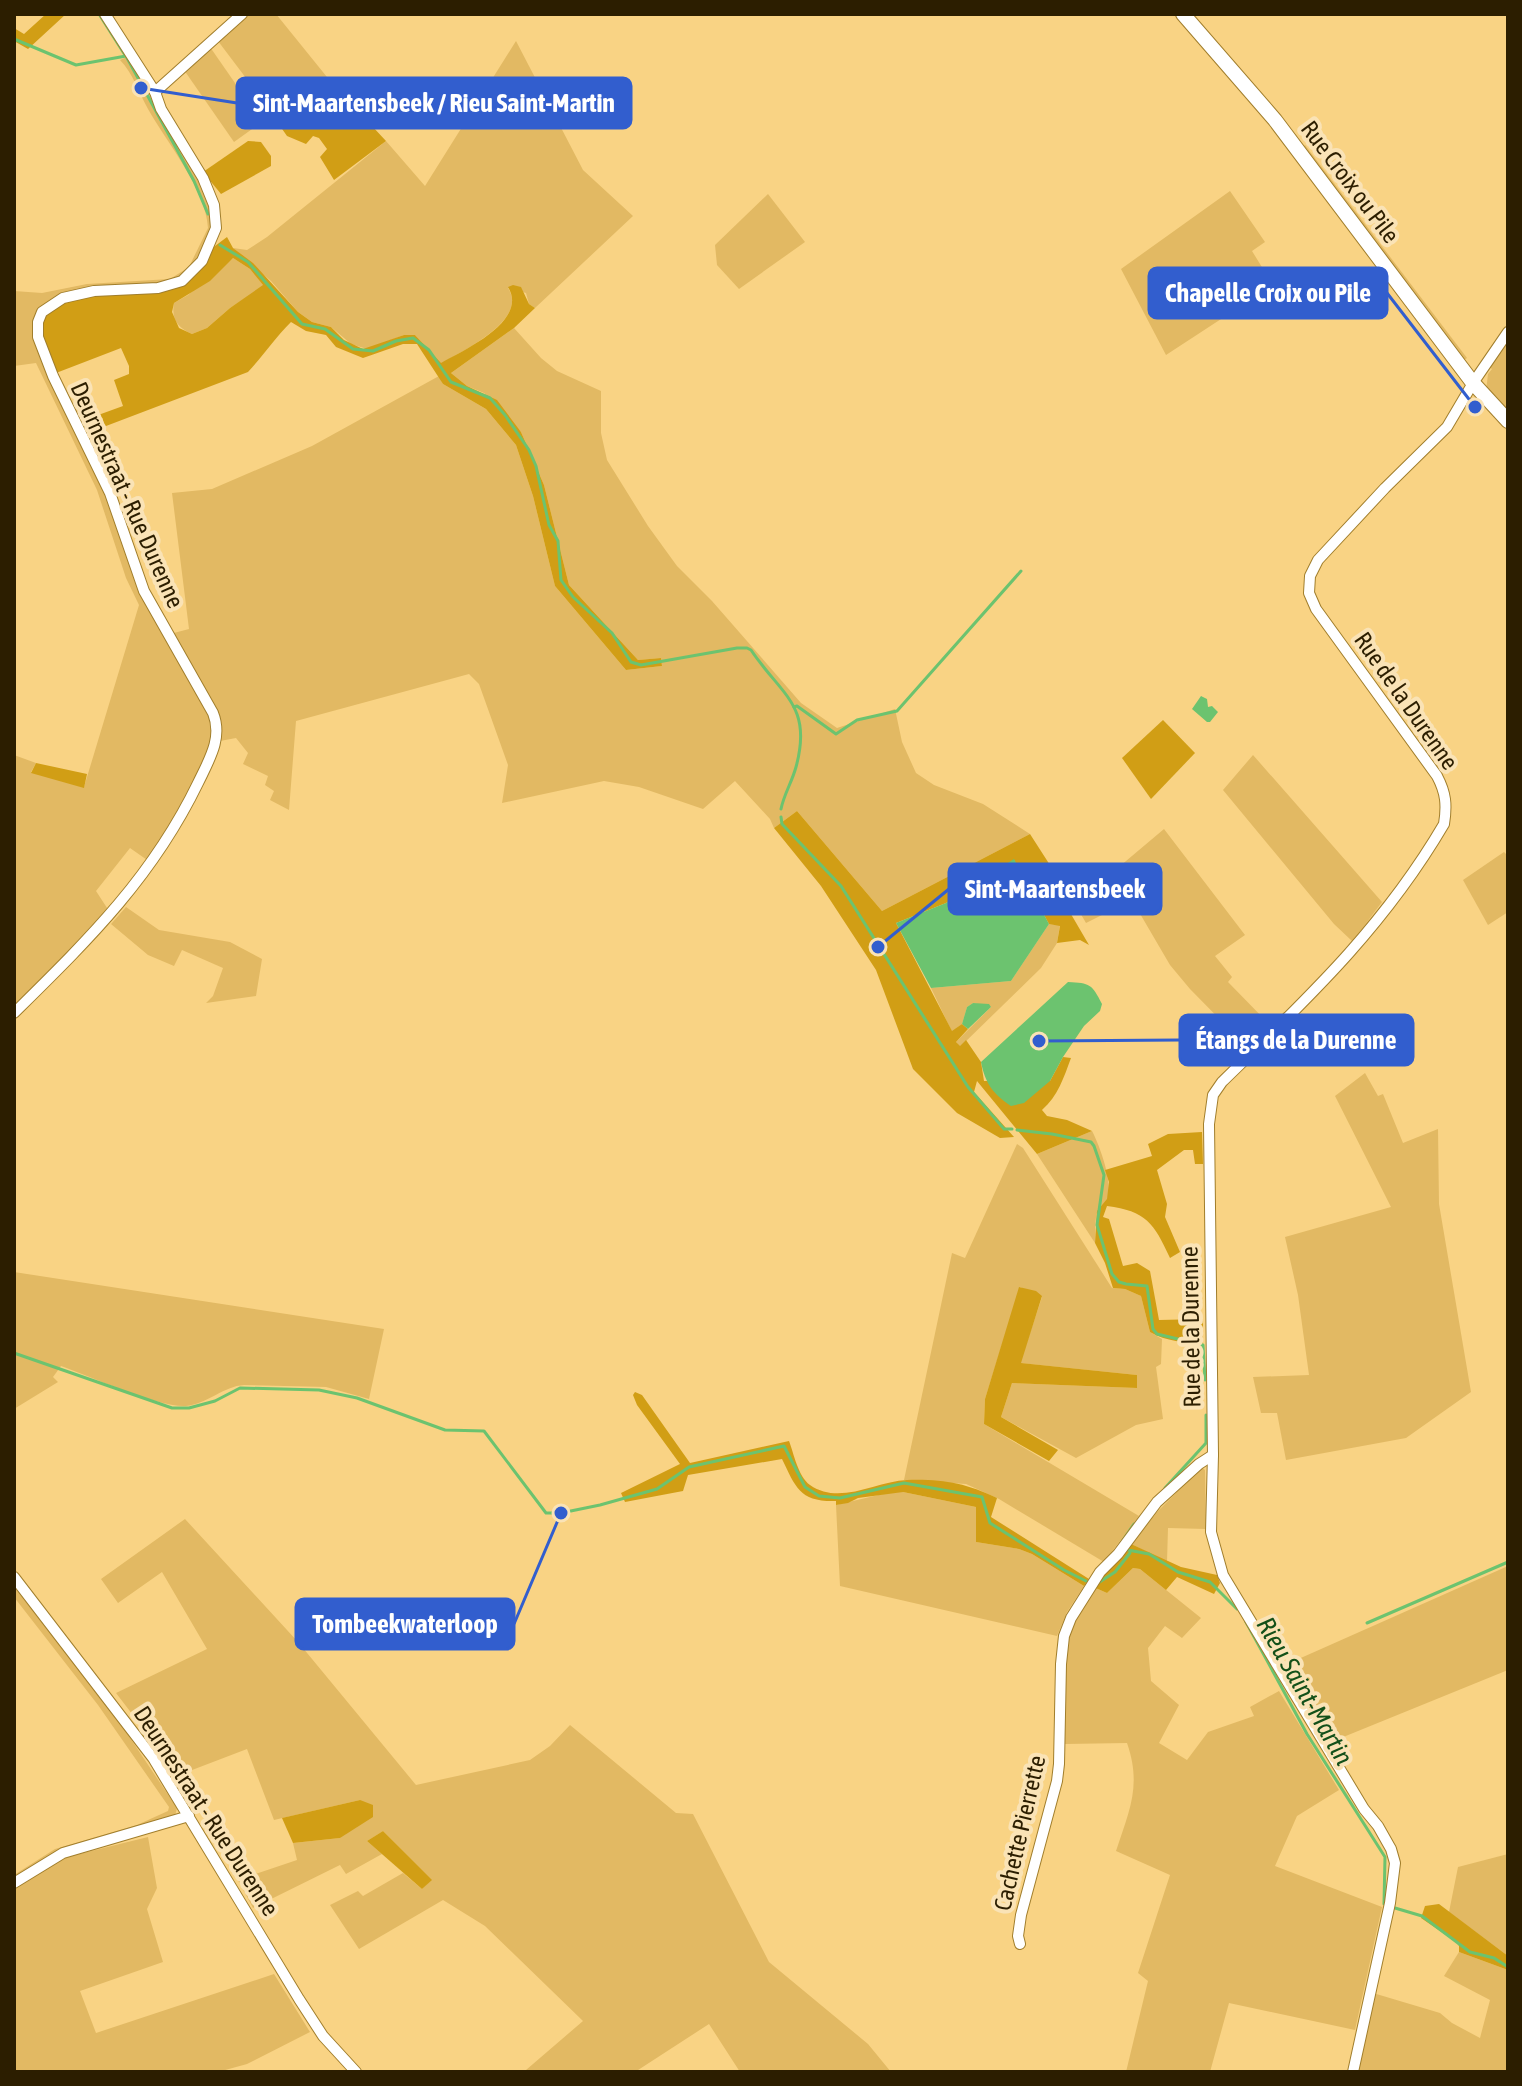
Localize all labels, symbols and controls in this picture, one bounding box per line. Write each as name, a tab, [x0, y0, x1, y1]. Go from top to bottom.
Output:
callout: Sint-Maartensbeek / Rieu Saint-Martin	[237, 78, 631, 128]
text: Sint-Maartensbeek / Rieu Saint-Martin	[253, 88, 615, 118]
street label: Rue Croix ou Pile	[1296, 116, 1405, 248]
callout: Chapelle Croix ou Pile	[1149, 268, 1387, 318]
text: Chapelle Croix ou Pile	[1165, 278, 1371, 308]
street label: Deurnestraat - Rue Durenne	[65, 378, 189, 612]
street label: Rue de la Durenne	[1349, 627, 1464, 775]
callout: Sint-Maartensbeek	[949, 864, 1161, 914]
text: Sint-Maartensbeek	[965, 874, 1146, 904]
callout: Étangs de la Durenne	[1180, 1015, 1413, 1065]
text: Étangs de la Durenne	[1195, 1025, 1397, 1055]
street label: Rue de la Durenne	[1176, 1246, 1205, 1408]
callout: Tombeekwaterloop	[296, 1599, 514, 1649]
text: Tombeekwaterloop	[312, 1609, 498, 1639]
water label: Rieu Saint-Martin	[1251, 1612, 1360, 1770]
street label: Deurnestraat - Rue Durenne	[129, 1701, 284, 1921]
street label: Cachette Pierrette	[989, 1753, 1050, 1913]

